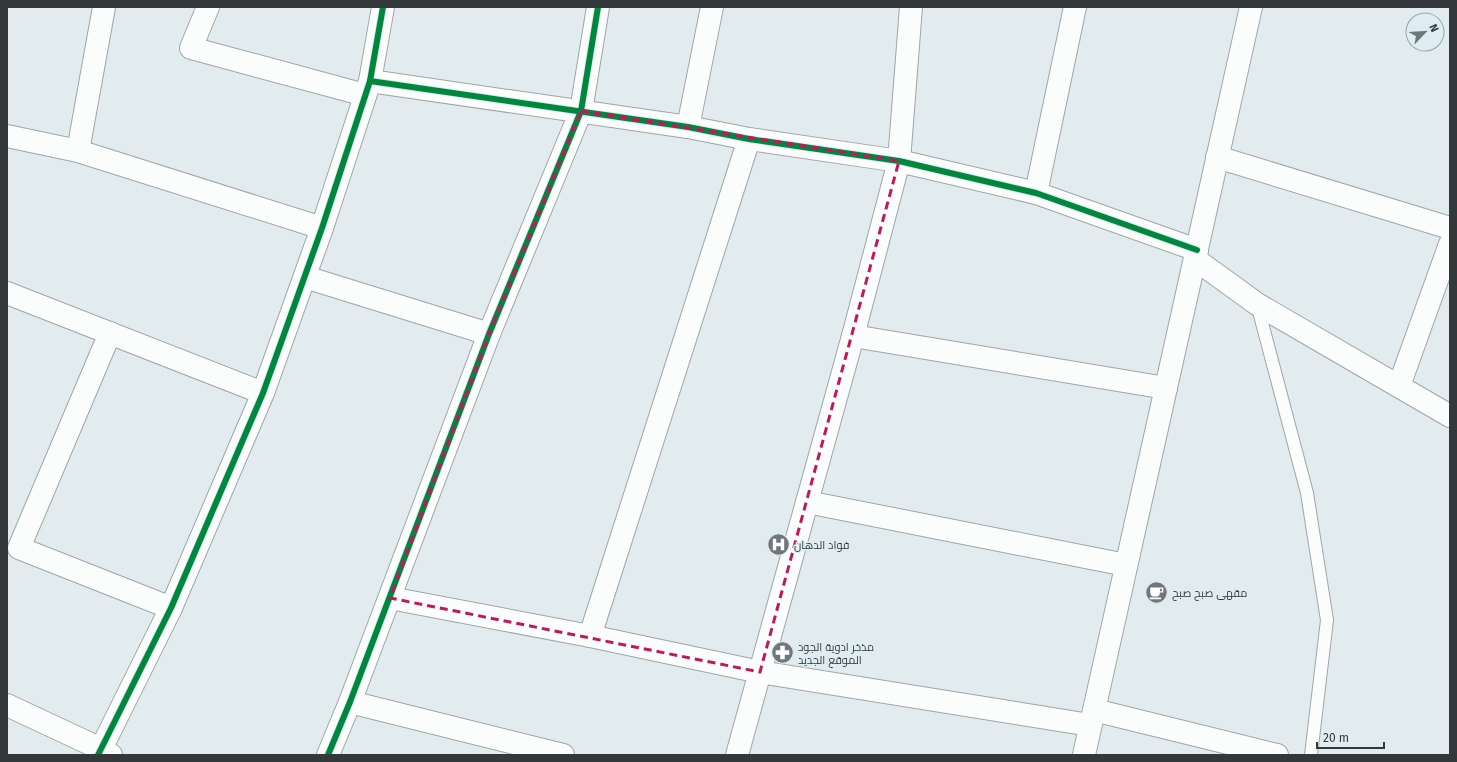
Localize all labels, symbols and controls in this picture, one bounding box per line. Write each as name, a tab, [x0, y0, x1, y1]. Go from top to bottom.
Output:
north arrow	[1405, 12, 1445, 52]
text: N	[1426, 22, 1441, 34]
hospital icon: فواد الدهان	[765, 532, 791, 558]
place label: فواد الدهان	[794, 539, 849, 552]
cafe icon: مقهى صبح صبح	[1144, 580, 1170, 606]
place label: مقهى صبح صبح	[1172, 587, 1247, 601]
pharmacy icon: مذخر ادوية الجود الموقع الجديد	[770, 640, 796, 666]
place label: مذخر ادوية الجود الموقع الجديد	[798, 641, 874, 668]
scale bar	[1317, 724, 1384, 750]
text: 20 m	[1323, 731, 1349, 745]

